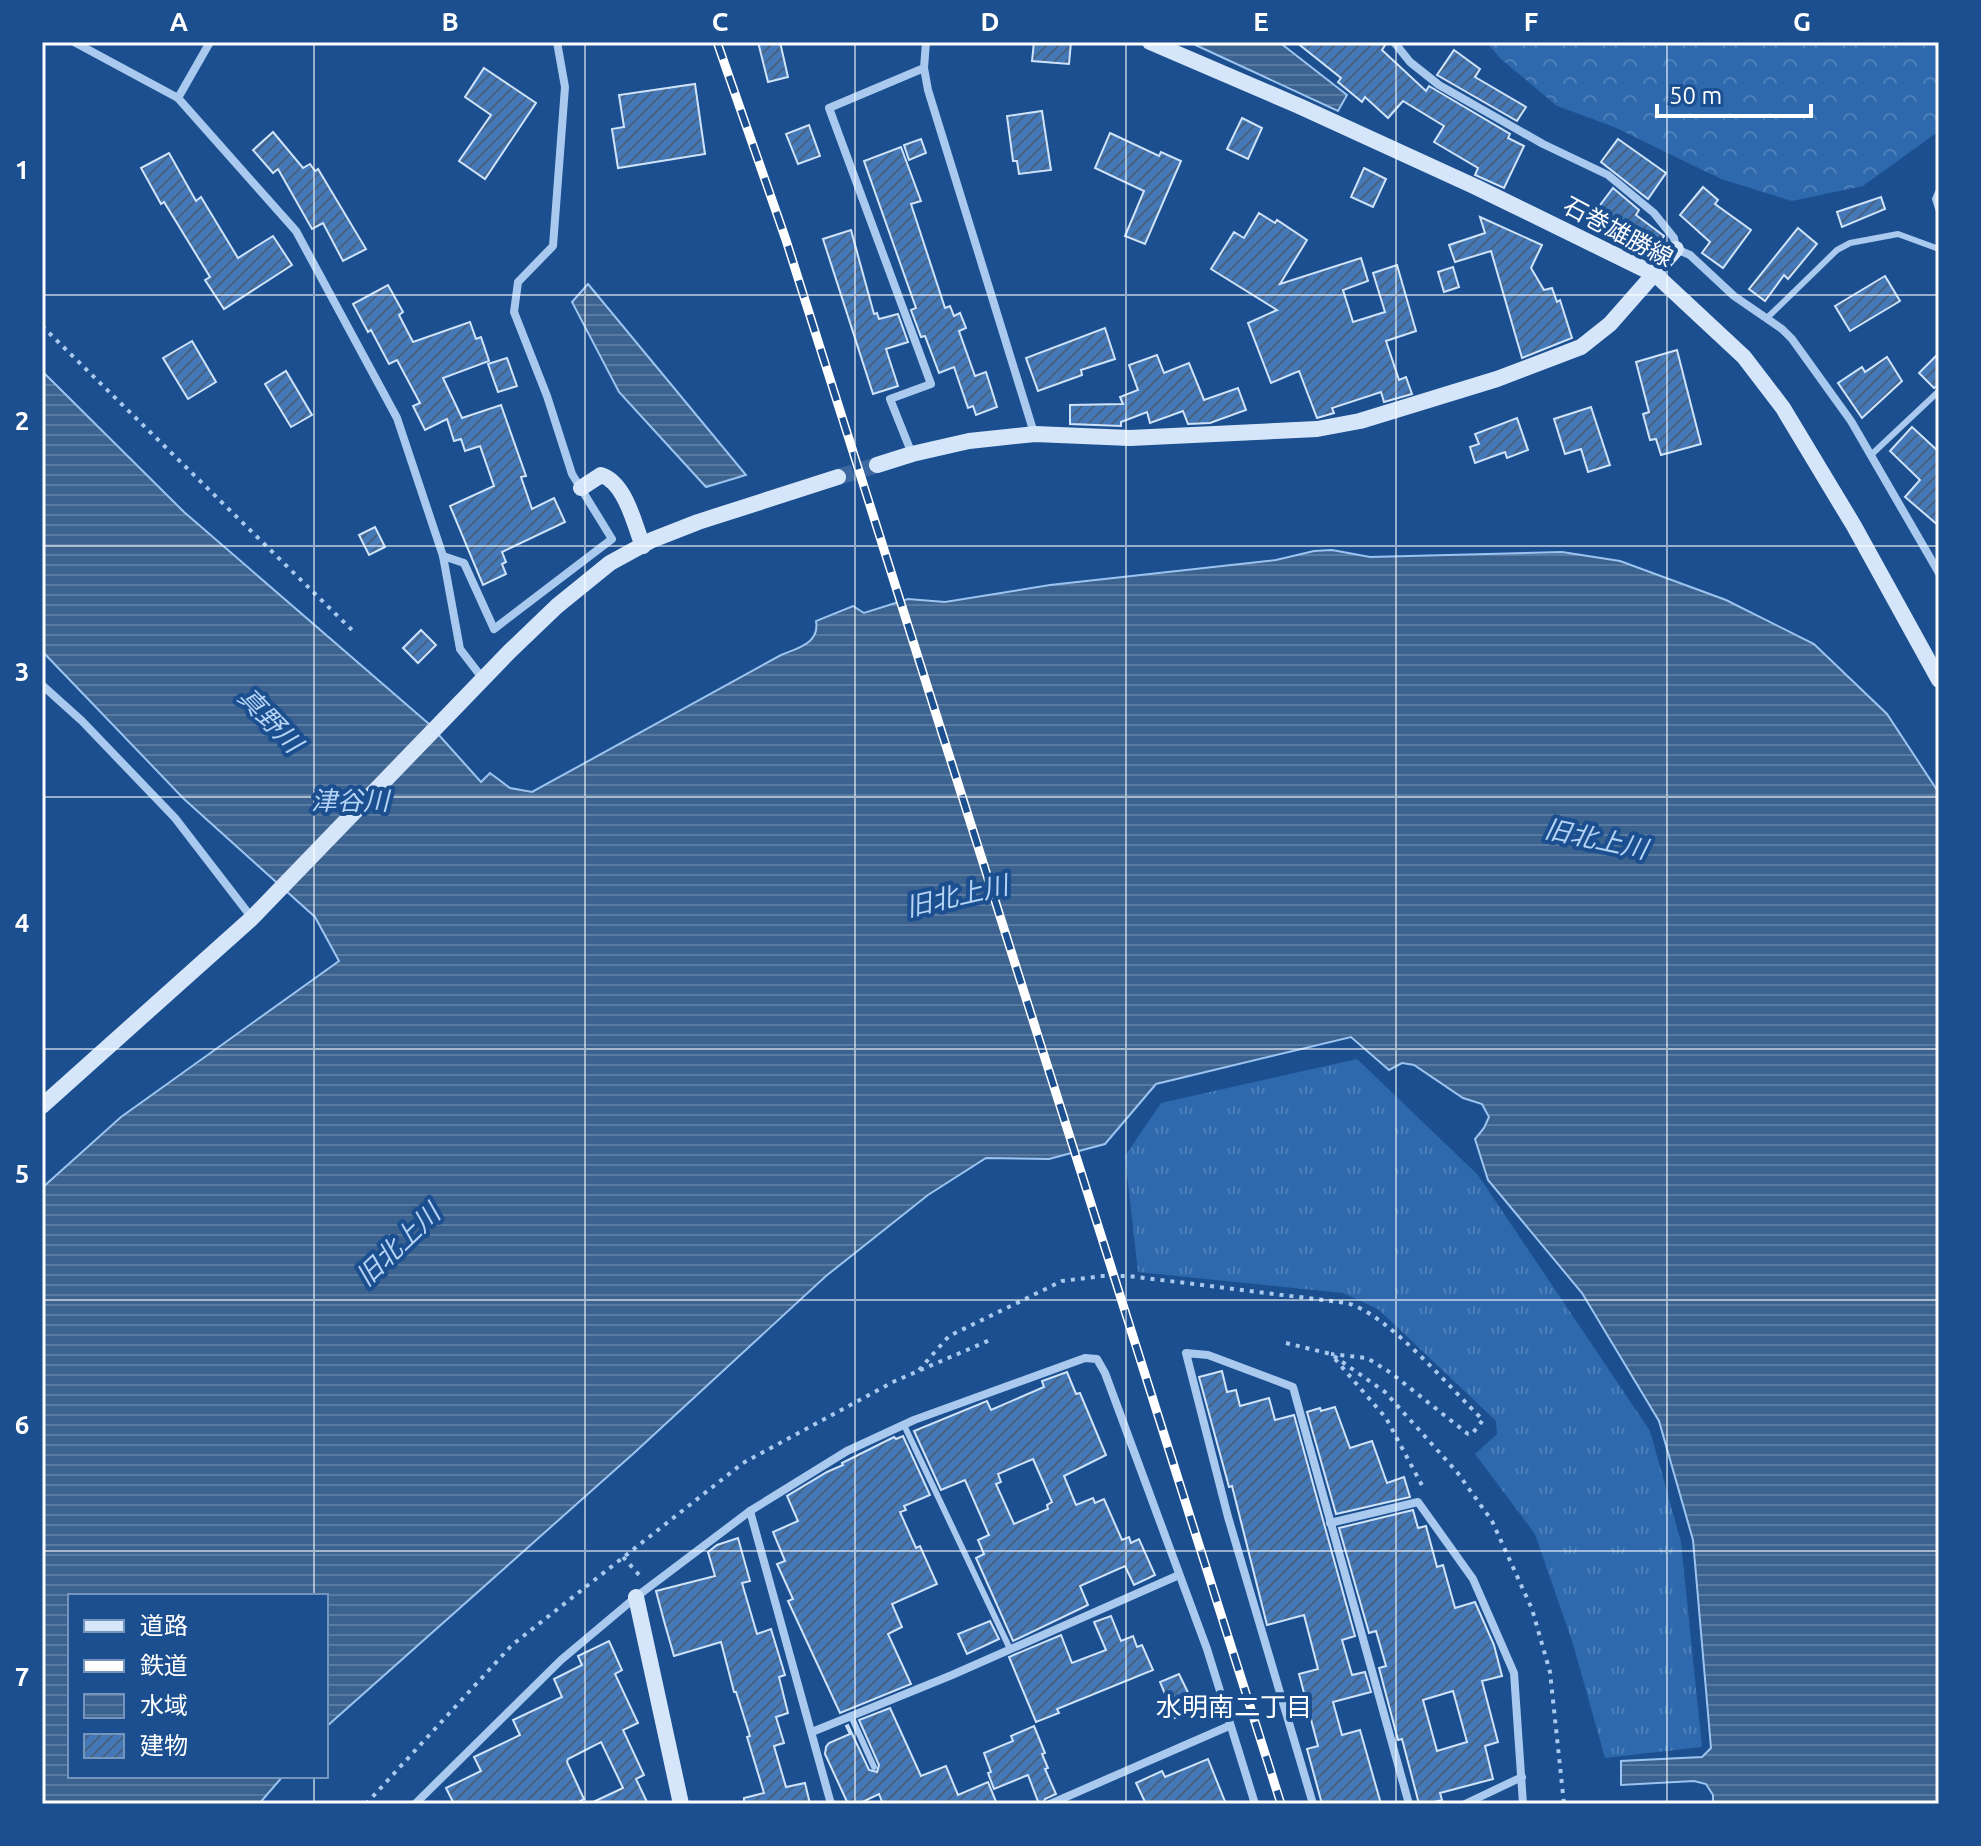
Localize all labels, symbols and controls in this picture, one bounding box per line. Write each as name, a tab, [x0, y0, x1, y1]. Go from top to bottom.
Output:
text: A	[170, 7, 189, 36]
text: B	[441, 7, 459, 36]
text: C	[712, 7, 729, 36]
text: D	[981, 7, 999, 36]
text: E	[1253, 7, 1269, 36]
text: F	[1524, 7, 1538, 36]
text: G	[1793, 7, 1811, 36]
scale bar	[1657, 68, 1811, 118]
text: 50 m	[1669, 82, 1722, 109]
text: 1	[15, 155, 29, 184]
street label: 石巻雄勝線	[1559, 191, 1678, 272]
text: 2	[15, 406, 29, 435]
text: 3	[15, 657, 29, 686]
water label: 真野川	[233, 682, 310, 760]
water label: 津谷川	[311, 786, 392, 815]
water label: 旧北上川	[1542, 814, 1653, 864]
water label: 旧北上川	[903, 869, 1014, 921]
text: 4	[15, 908, 29, 937]
text: 5	[15, 1159, 29, 1188]
water label: 旧北上川	[350, 1196, 447, 1291]
text: 6	[15, 1410, 29, 1439]
legend	[68, 1594, 328, 1778]
text: 道路	[140, 1612, 188, 1639]
text: 鉄道	[140, 1652, 188, 1679]
text: 7	[15, 1662, 29, 1691]
text: 水域	[140, 1692, 188, 1719]
district label: 水明南二丁目	[1156, 1692, 1312, 1721]
text: 建物	[140, 1732, 188, 1759]

